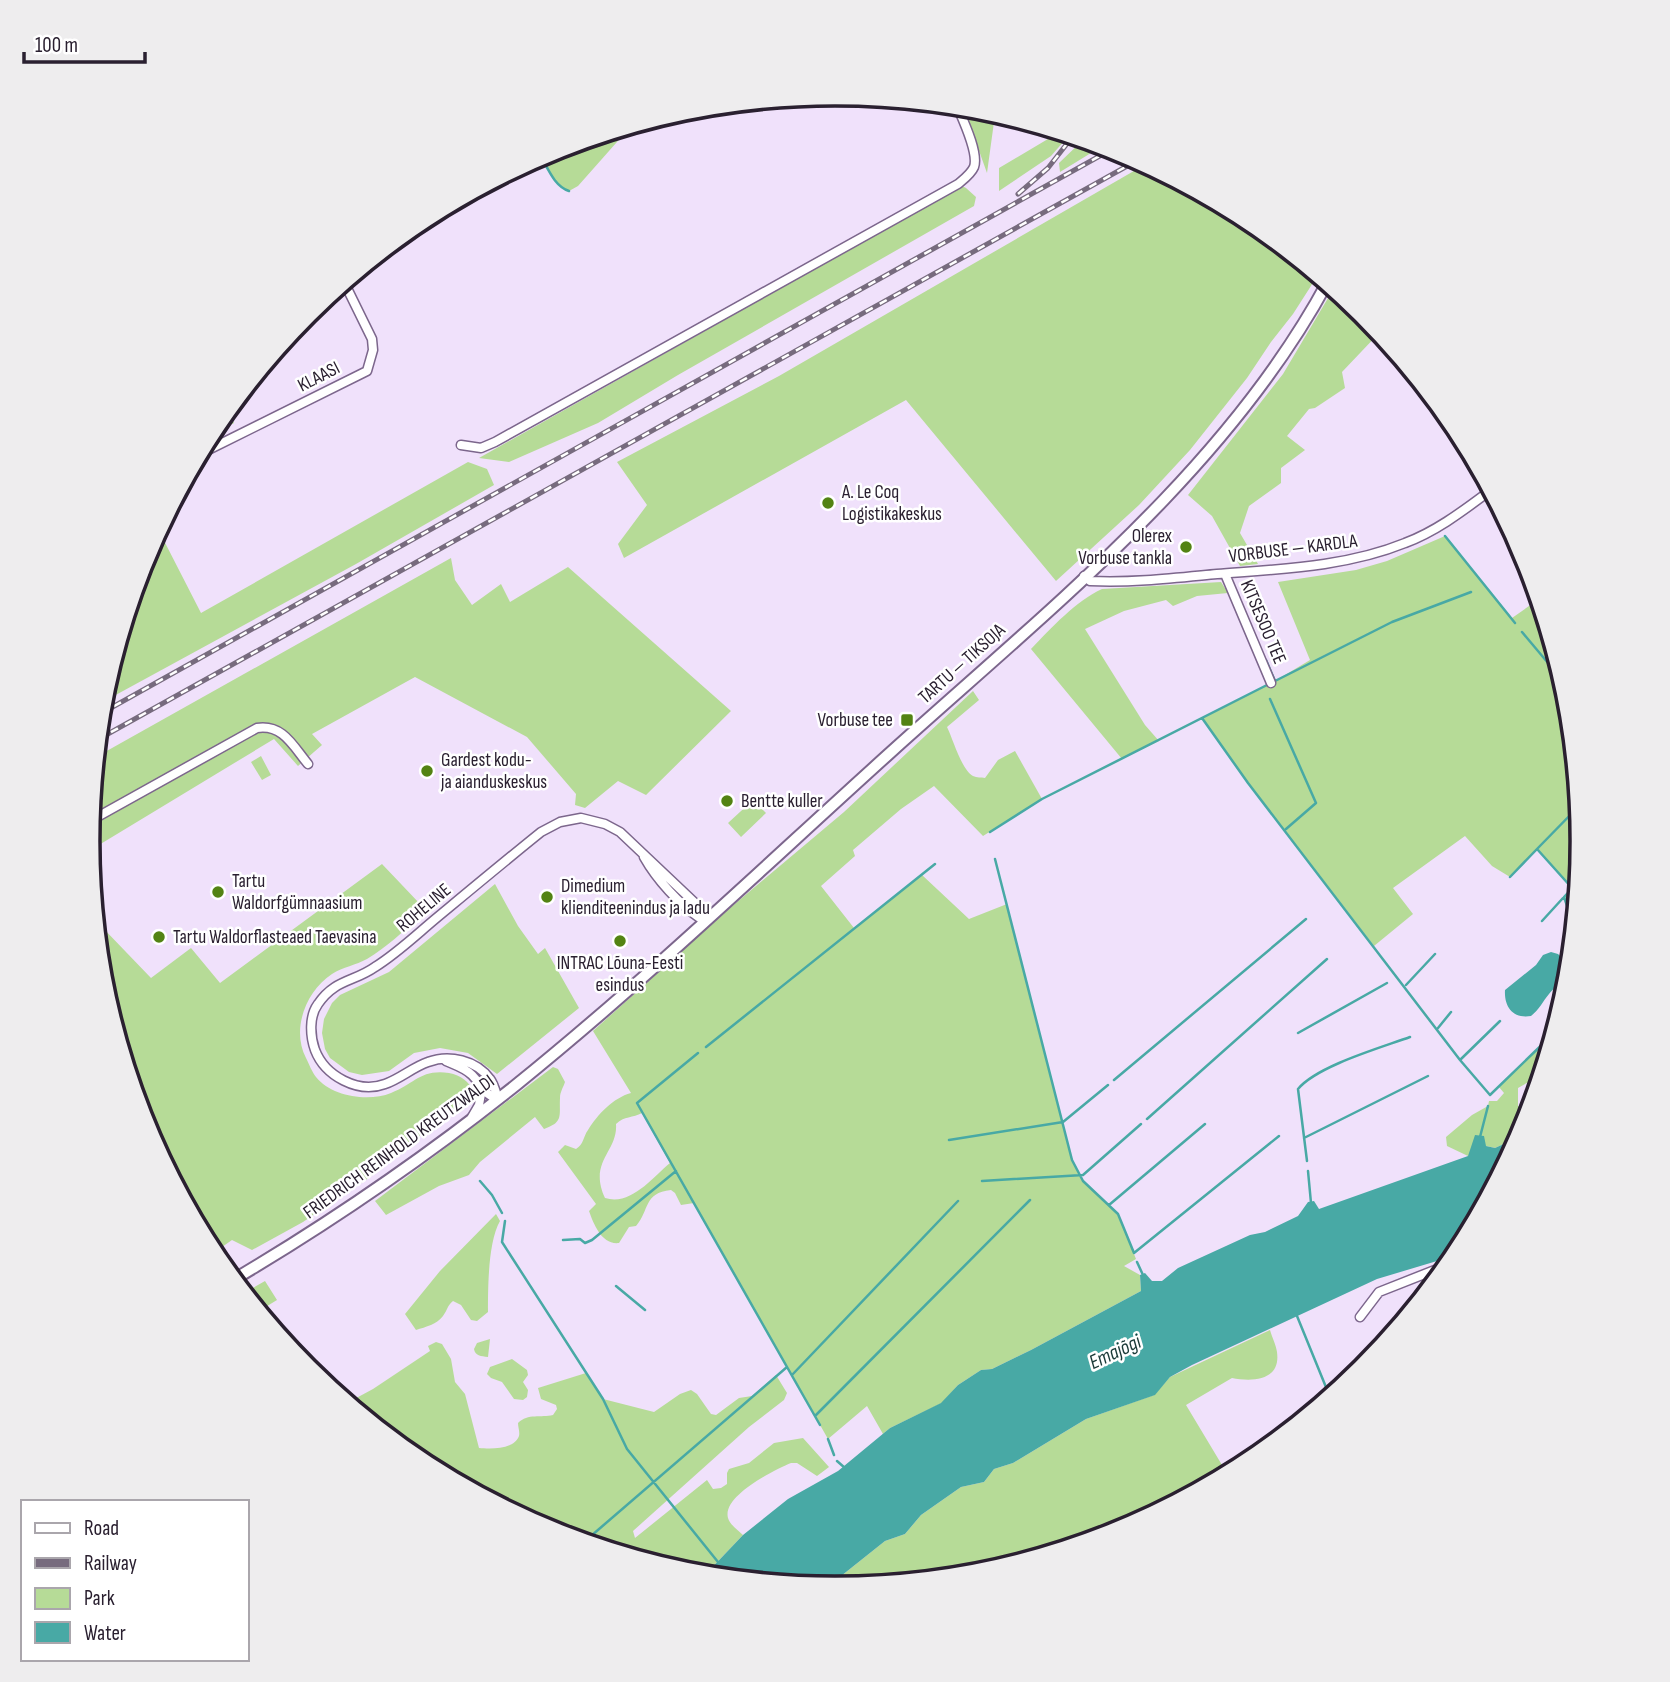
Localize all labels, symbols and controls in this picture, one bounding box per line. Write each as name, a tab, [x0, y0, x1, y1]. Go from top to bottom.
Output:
scale bar	[24, 21, 145, 65]
text: 100 m	[35, 33, 78, 58]
street label: KLAASI	[294, 357, 344, 397]
place label: A. Le Coq Logistikakeskus	[841, 481, 942, 526]
marker: A. Le Coq Logistikakeskus	[820, 495, 836, 511]
place label: Olerex Vorbuse tankla	[1078, 525, 1172, 570]
street label: VORBUSE — KARDLA	[1227, 530, 1359, 568]
marker: Olerex Vorbuse tankla	[1178, 539, 1194, 555]
street label: KITSESOO TEE	[1235, 576, 1291, 668]
street label: TARTU — TIKSOJA	[914, 618, 1011, 709]
place label: Vorbuse tee	[818, 709, 893, 732]
marker: Vorbuse tee	[899, 712, 915, 728]
place label: Gardest kodu- ja aianduskeskus	[440, 749, 547, 794]
marker: Gardest kodu- ja aianduskeskus	[419, 763, 435, 779]
place label: Bentte kuller	[741, 790, 823, 813]
marker: Bentte kuller	[719, 793, 735, 809]
place label: Tartu Waldorfgümnaasium	[232, 870, 362, 915]
place label: Dimedium klienditeenindus ja ladu	[561, 875, 710, 920]
street label: ROHELINE	[392, 879, 456, 937]
marker: Tartu Waldorfgümnaasium	[210, 884, 226, 900]
marker: Dimedium klienditeenindus ja ladu	[539, 889, 555, 905]
place label: Tartu Waldorflasteaed Taevasina	[173, 926, 377, 949]
marker: Tartu Waldorflasteaed Taevasina	[151, 929, 167, 945]
marker: INTRAC Lõuna-Eesti esindus	[612, 933, 628, 949]
place label: INTRAC Lõuna-Eesti esindus	[557, 952, 683, 997]
street label: FRIEDRICH REINHOLD KREUTZWALDI	[299, 1070, 499, 1224]
water label: Emajõgi	[1085, 1329, 1146, 1375]
legend	[21, 1500, 248, 1661]
text: Road	[84, 1516, 119, 1541]
text: Railway	[84, 1551, 137, 1576]
text: Park	[84, 1586, 115, 1611]
text: Water	[84, 1621, 126, 1646]

